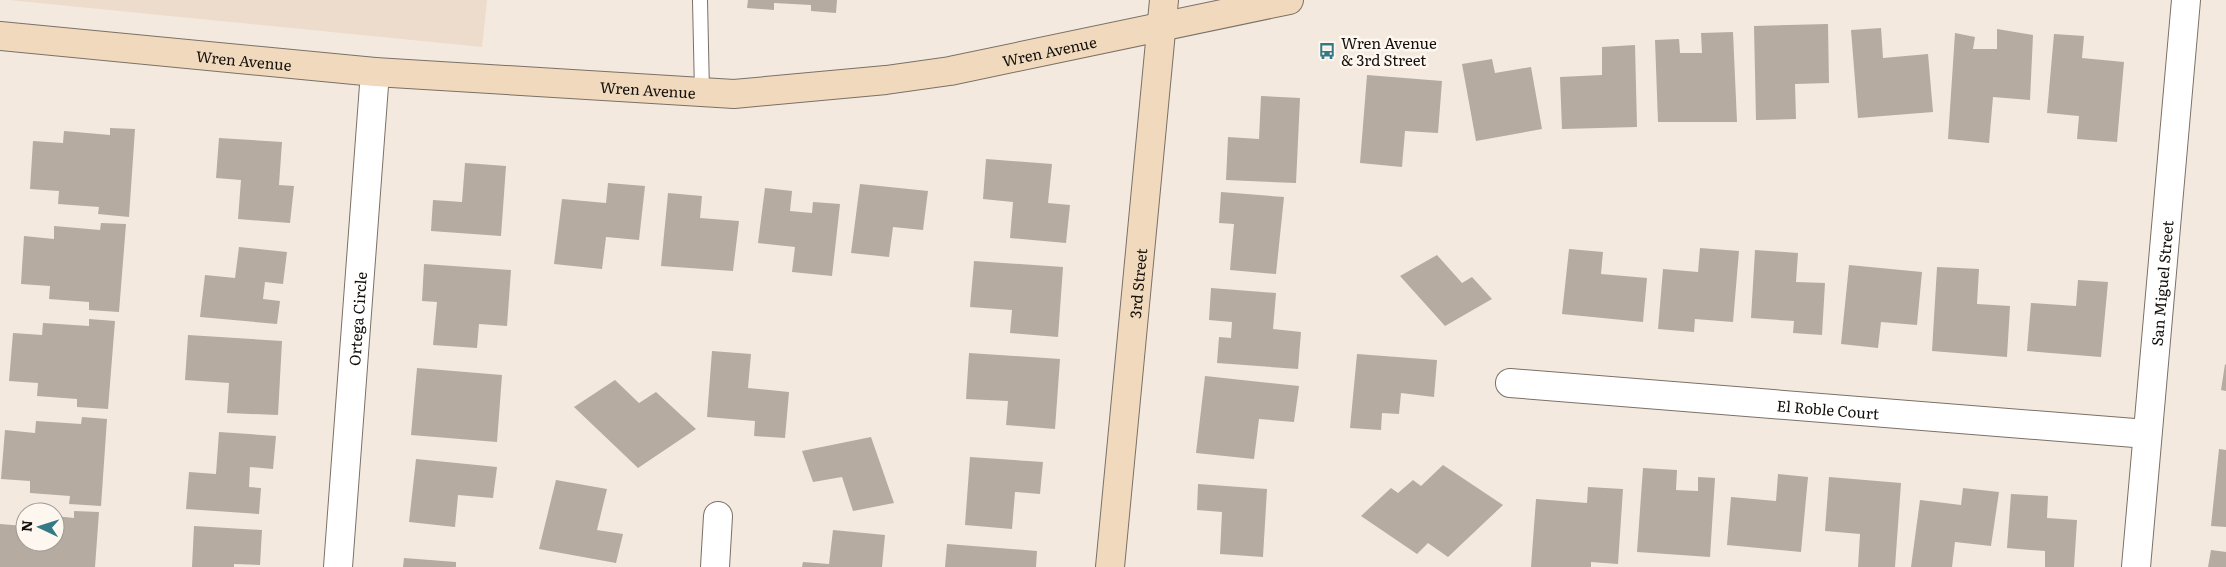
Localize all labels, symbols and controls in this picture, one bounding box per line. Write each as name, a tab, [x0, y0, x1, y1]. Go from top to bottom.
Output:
street label: Wren Avenue	[1000, 29, 1099, 71]
place label: Wren Avenue & 3rd Street	[1341, 31, 1437, 71]
bus stop icon: Wren Avenue & 3rd Street	[1317, 41, 1337, 61]
street label: Wren Avenue	[195, 43, 293, 75]
street label: Wren Avenue	[599, 74, 697, 103]
street label: San Miguel Street	[2144, 219, 2178, 347]
street label: 3rd Street	[1122, 247, 1152, 319]
street label: Ortega Circle	[342, 271, 372, 367]
street label: El Roble Court	[1776, 393, 1880, 424]
north arrow	[15, 502, 65, 552]
text: N	[16, 519, 36, 533]

